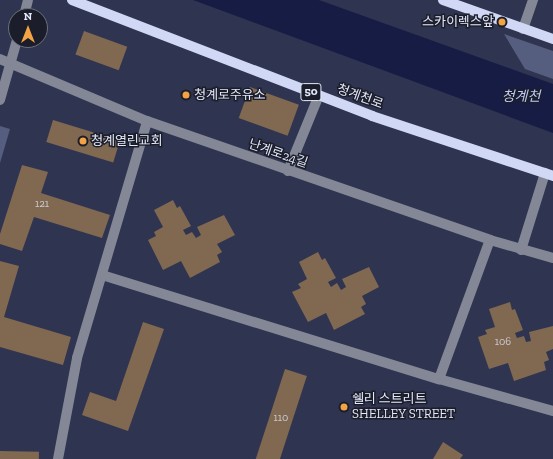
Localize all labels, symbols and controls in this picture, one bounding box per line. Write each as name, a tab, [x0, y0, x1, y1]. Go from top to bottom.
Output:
north arrow	[8, 8, 48, 48]
text: N	[24, 10, 32, 23]
place label: 스카이렉스앞	[422, 14, 494, 30]
marker: 스카이렉스앞	[497, 17, 507, 27]
street label: 청계천로	[335, 81, 385, 113]
road number: 50	[300, 82, 322, 102]
place label: 청계로주유소	[194, 87, 266, 103]
water label: 청계천	[502, 89, 540, 105]
marker: 청계로주유소	[181, 90, 191, 100]
place label: 청계열린교회	[91, 133, 163, 149]
marker: 청계열린교회	[78, 136, 88, 146]
street label: 난계로24길	[246, 137, 310, 171]
house number: 121	[35, 197, 49, 211]
house number: 106	[495, 335, 511, 349]
place label: 쉘리 스트리트 SHELLEY STREET	[352, 392, 455, 423]
marker: 쉘리 스트리트 SHELLEY STREET	[339, 402, 349, 412]
house number: 110	[274, 411, 288, 425]

